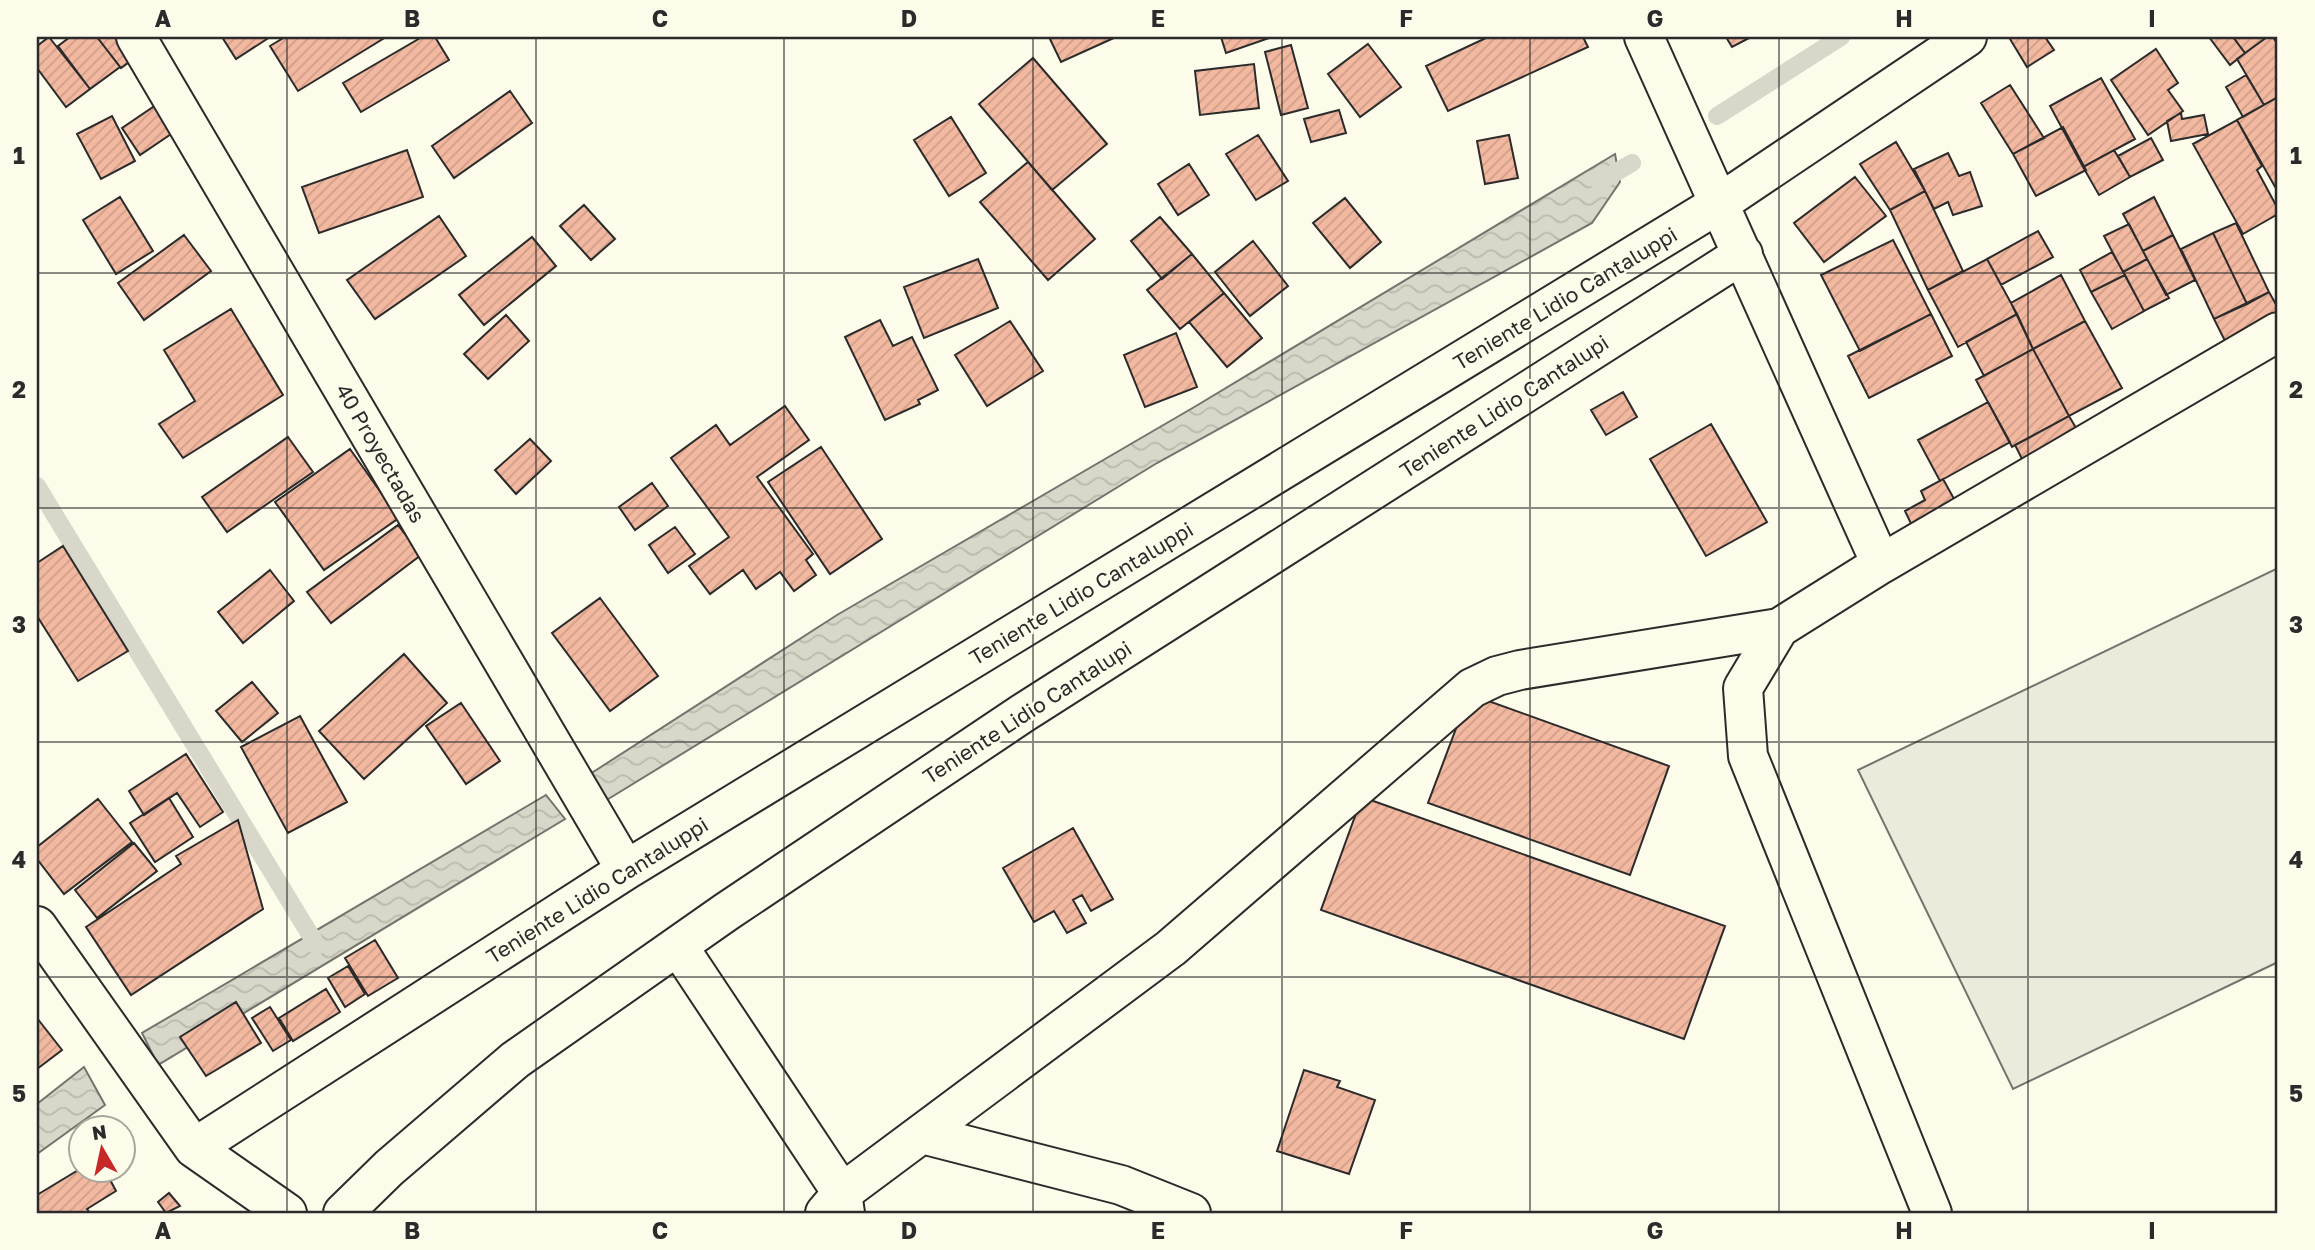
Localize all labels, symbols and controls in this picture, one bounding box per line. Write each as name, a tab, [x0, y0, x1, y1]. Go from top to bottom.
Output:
text: A	[155, 4, 172, 32]
text: B	[404, 4, 420, 32]
text: C	[652, 4, 668, 32]
text: D	[901, 4, 917, 32]
text: E	[1151, 4, 1165, 32]
text: F	[1399, 4, 1413, 32]
text: G	[1647, 4, 1663, 32]
text: H	[1895, 4, 1913, 32]
text: I	[2148, 4, 2156, 32]
text: 1	[13, 141, 25, 169]
text: 1	[2290, 141, 2302, 169]
street label: Teniente Lidio Cantaluppi	[1448, 221, 1682, 375]
street label: Teniente Lidio Cantalupi	[1395, 329, 1613, 483]
text: 2	[12, 375, 26, 403]
text: 2	[2289, 375, 2303, 403]
street label: 40 Proyectadas	[331, 379, 431, 527]
street label: Teniente Lidio Cantaluppi	[964, 516, 1198, 670]
text: 3	[12, 610, 26, 638]
text: 3	[2289, 610, 2303, 638]
street label: Teniente Lidio Cantalupi	[918, 635, 1136, 789]
street label: Teniente Lidio Cantaluppi	[481, 811, 713, 969]
text: 4	[12, 845, 26, 873]
text: 4	[2289, 845, 2303, 873]
text: 5	[12, 1079, 26, 1107]
text: 5	[2289, 1079, 2303, 1107]
north arrow	[66, 1114, 136, 1184]
text: N	[90, 1119, 108, 1144]
text: A	[155, 1216, 172, 1244]
text: B	[404, 1216, 420, 1244]
text: C	[652, 1216, 668, 1244]
text: D	[901, 1216, 917, 1244]
text: E	[1151, 1216, 1165, 1244]
text: F	[1399, 1216, 1413, 1244]
text: G	[1647, 1216, 1663, 1244]
text: H	[1895, 1216, 1913, 1244]
text: I	[2148, 1216, 2156, 1244]

